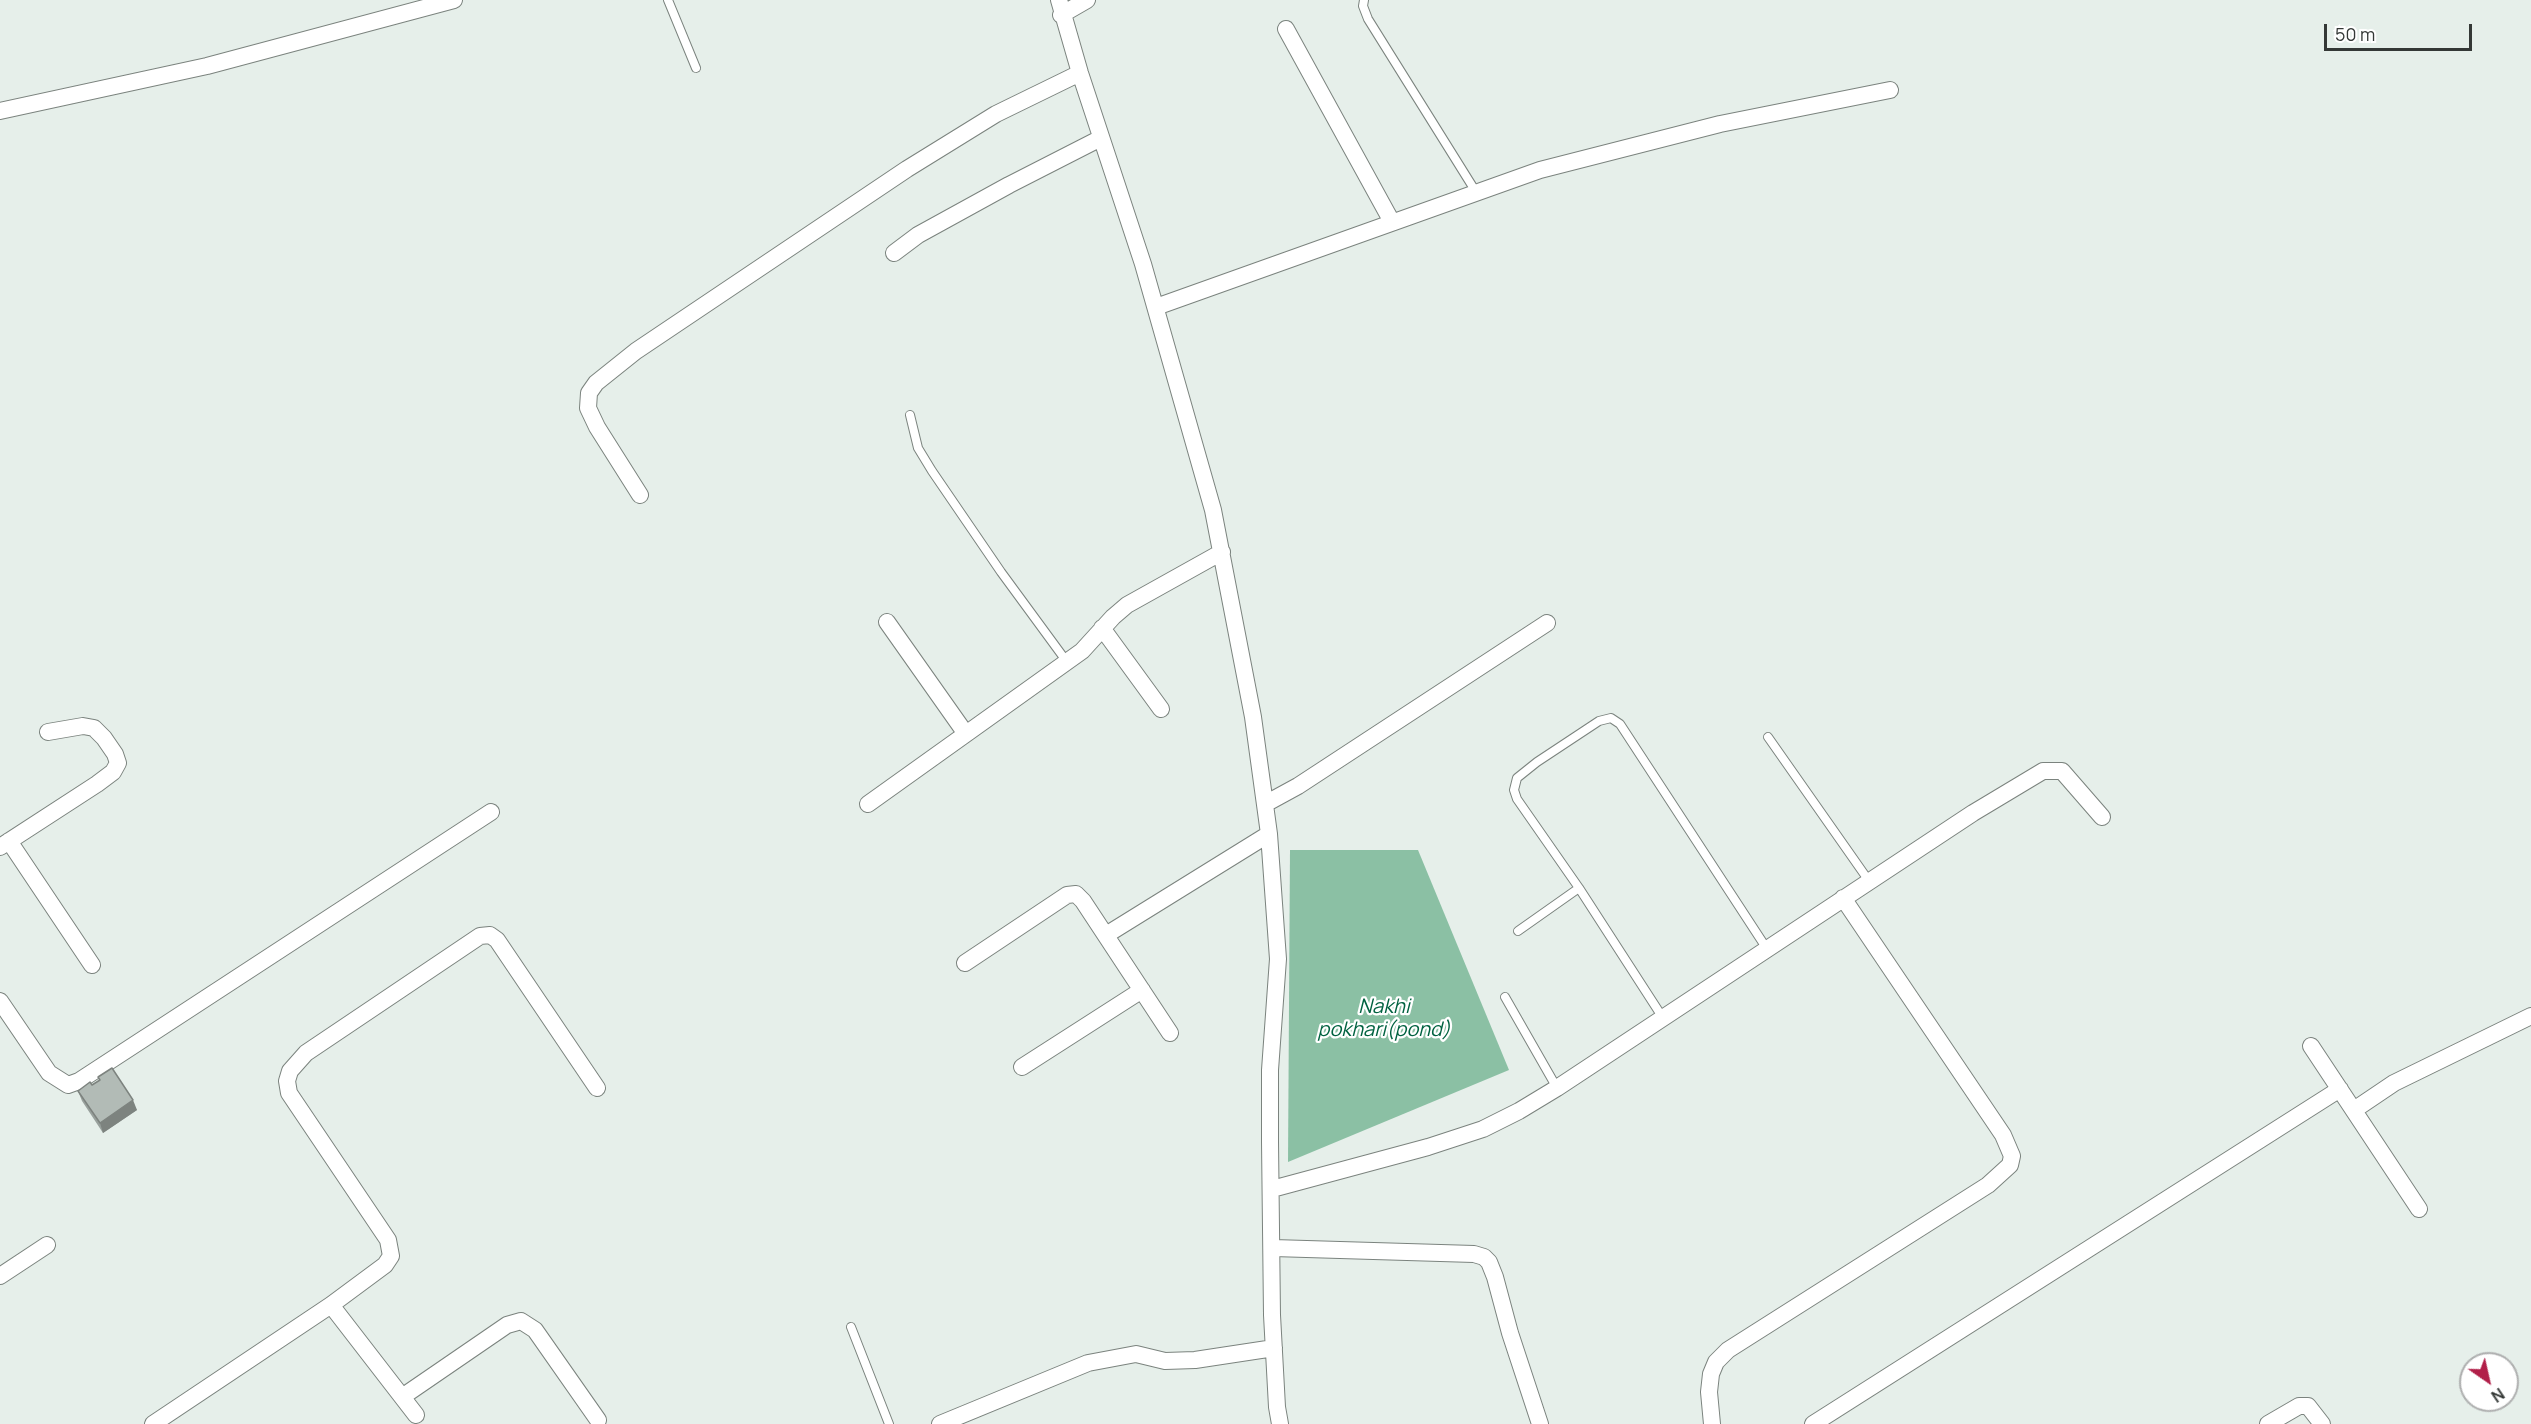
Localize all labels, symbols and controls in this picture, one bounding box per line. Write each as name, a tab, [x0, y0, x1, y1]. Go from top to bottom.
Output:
scale bar	[2327, 12, 2476, 50]
text: 50 m	[2335, 22, 2375, 46]
water label: Nakhi pokhari(pond)	[1318, 995, 1450, 1042]
north arrow	[2459, 1352, 2519, 1412]
text: N	[2487, 1383, 2509, 1408]

